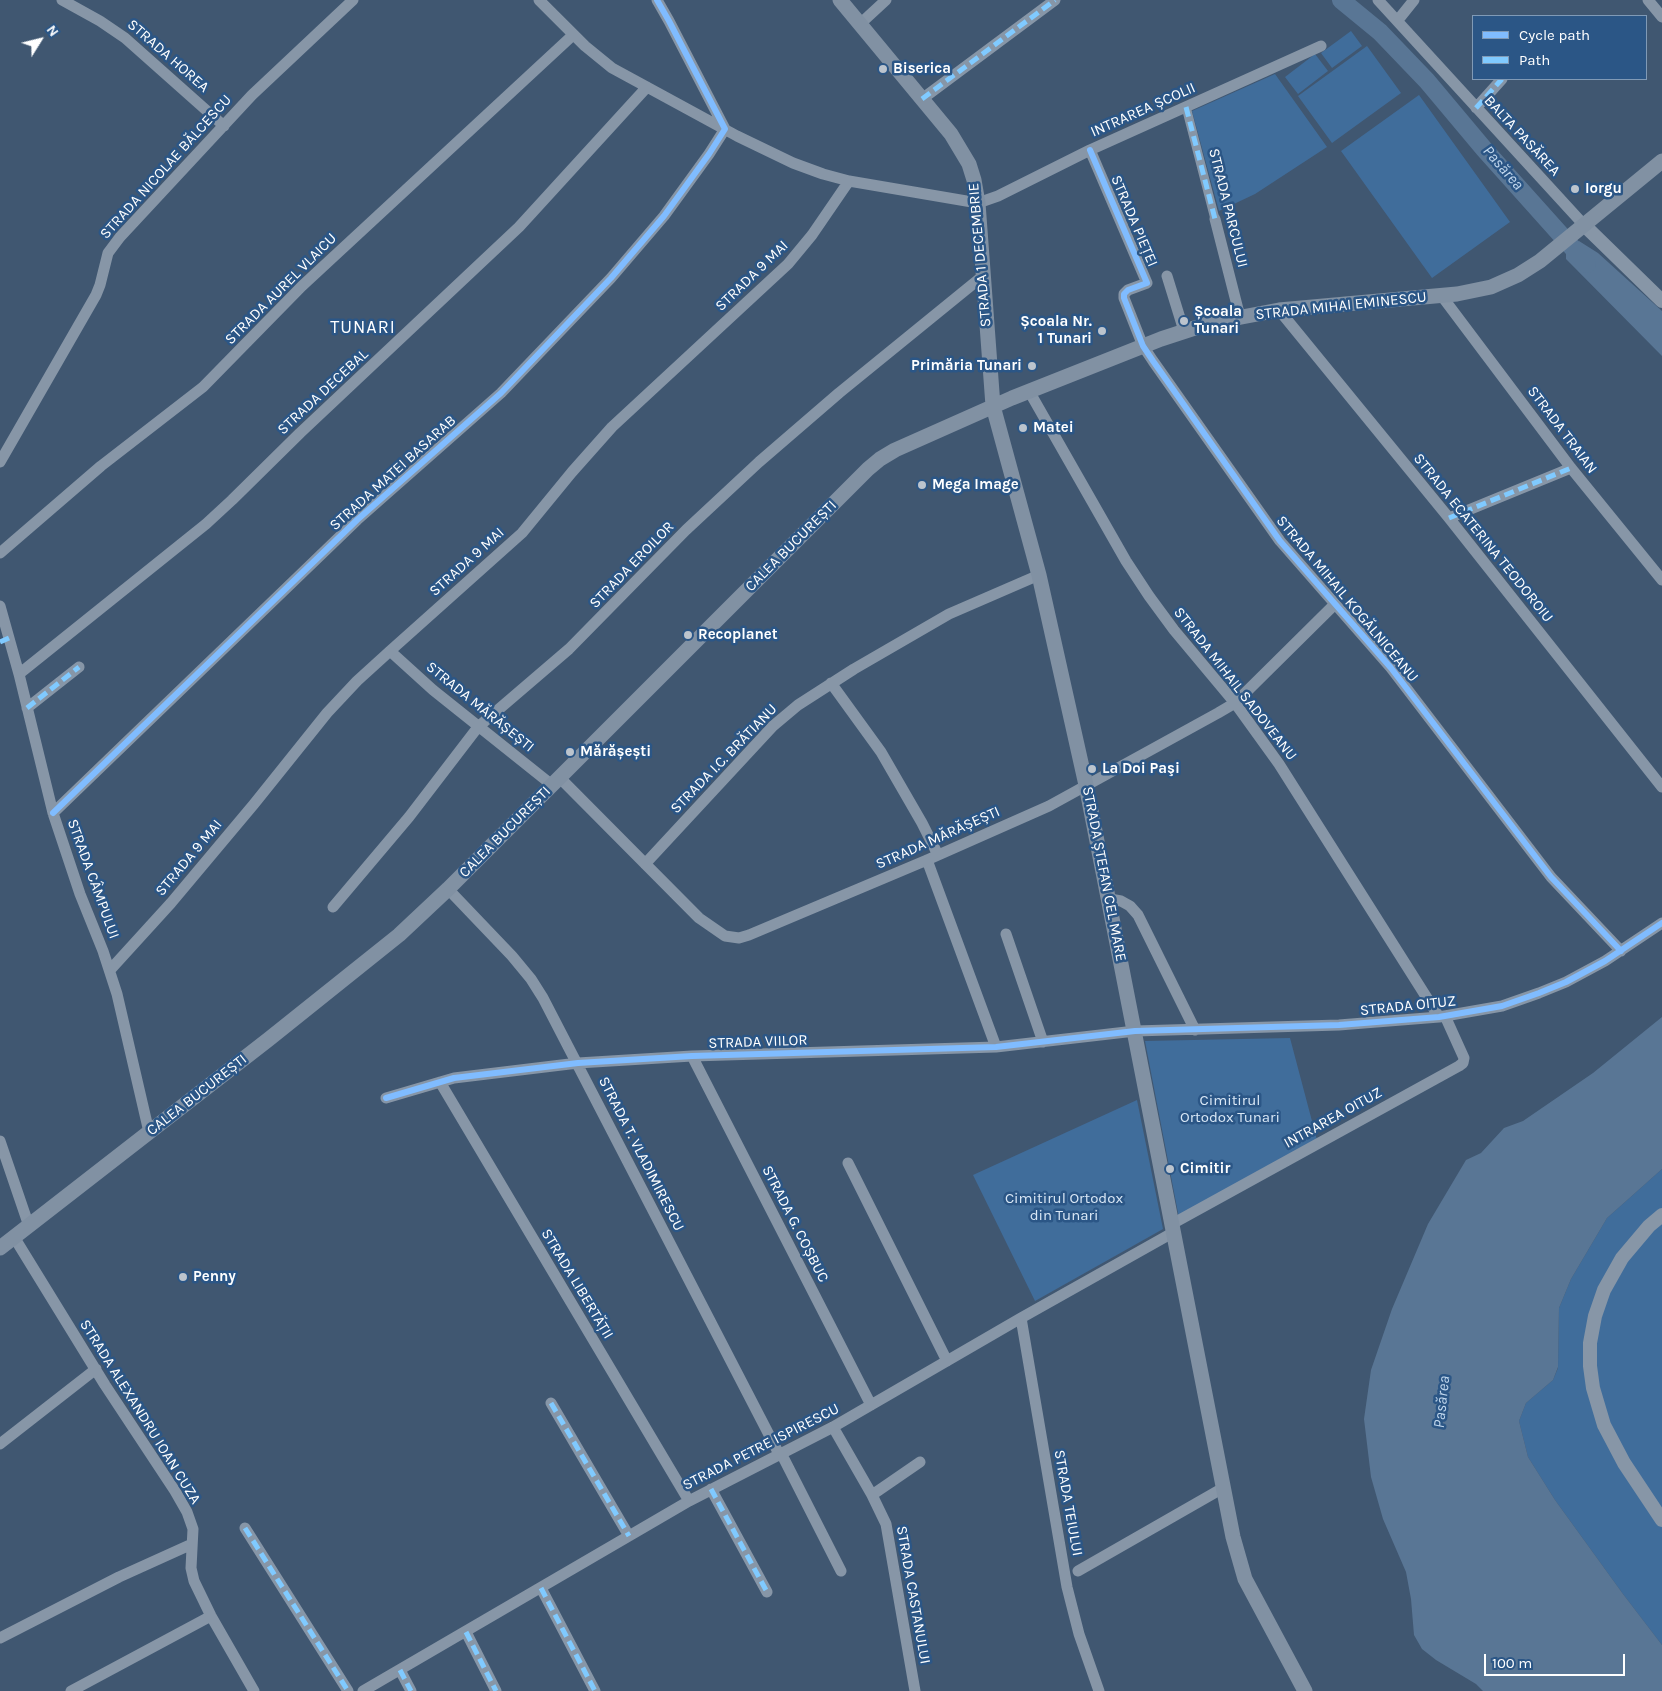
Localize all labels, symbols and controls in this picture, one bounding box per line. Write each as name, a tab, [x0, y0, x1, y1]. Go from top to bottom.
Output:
north arrow	[15, 15, 65, 65]
legend	[1472, 15, 1647, 80]
street label: STRADA HOREA	[123, 16, 213, 96]
text: N	[43, 22, 62, 40]
text: Cycle path	[1519, 26, 1590, 44]
text: Path	[1519, 51, 1550, 69]
place label: Biserica	[893, 60, 951, 78]
marker: Biserica	[877, 63, 889, 75]
street label: INTRAREA ȘCOLII	[1088, 79, 1198, 141]
street label: STRADA NICOLAE BĂLCESCU	[96, 91, 236, 243]
street label: BALTA PASĂREA	[1480, 92, 1564, 180]
water label: Pasărea	[1478, 142, 1528, 194]
street label: STRADA PARCULUI	[1205, 147, 1251, 269]
street label: STRADA PIEȚEI	[1107, 173, 1161, 269]
place label: Iorgu	[1585, 180, 1622, 198]
street label: STRADA 1 DECEMBRIE	[965, 182, 995, 328]
marker: Iorgu	[1569, 183, 1581, 195]
street label: STRADA AUREL VLAICU	[221, 229, 341, 349]
street label: STRADA 9 MAI	[712, 237, 792, 315]
street label: STRADA MIHAI EMINESCU	[1255, 288, 1427, 324]
place label: Școala Tunari	[1194, 303, 1242, 338]
place label: Școala Nr. 1 Tunari	[1020, 313, 1092, 348]
marker: Școala Tunari	[1178, 315, 1190, 327]
district label: TUNARI	[330, 317, 396, 339]
marker: Școala Nr. 1 Tunari	[1096, 325, 1108, 337]
street label: STRADA DECEBAL	[274, 345, 372, 439]
place label: Primăria Tunari	[911, 357, 1022, 375]
marker: Primăria Tunari	[1026, 360, 1038, 372]
street label: STRADA TRAIAN	[1523, 383, 1601, 477]
street label: STRADA MATEI BASARAB	[326, 412, 460, 534]
place label: Matei	[1033, 419, 1074, 437]
marker: Matei	[1017, 422, 1029, 434]
street label: STRADA ECATERINA TEODOROIU	[1409, 450, 1557, 626]
place label: Mega Image	[932, 476, 1019, 494]
marker: Mega Image	[916, 479, 928, 491]
street label: CALEA BUCUREȘTI	[742, 497, 840, 595]
street label: STRADA MIHAIL KOGĂLNICEANU	[1272, 512, 1422, 686]
street label: STRADA EROILOR	[586, 518, 678, 612]
street label: STRADA 9 MAI	[426, 524, 508, 600]
street label: STRADA MIHAIL SADOVEANU	[1170, 604, 1300, 764]
place label: Recoplanet	[698, 626, 778, 644]
marker: Recoplanet	[682, 629, 694, 641]
street label: STRADA MĂRĂȘEȘTI	[422, 658, 538, 756]
street label: STRADA I.C. BRĂTIANU	[667, 700, 781, 818]
place label: Mărășești	[580, 743, 651, 761]
marker: Mărășești	[564, 746, 576, 758]
place label: La Doi Paşi	[1102, 760, 1180, 778]
marker: La Doi Paşi	[1086, 763, 1098, 775]
street label: CALEA BUCUREȘTI	[456, 783, 554, 881]
street label: STRADA ȘTEFAN CEL MARE	[1078, 785, 1130, 963]
street label: STRADA MĂRĂȘEȘTI	[873, 803, 1003, 873]
street label: STRADA 9 MAI	[152, 816, 226, 900]
street label: STRADA CÂMPULUI	[63, 817, 123, 941]
street label: STRADA OITUZ	[1359, 992, 1457, 1020]
street label: STRADA VIILOR	[708, 1031, 808, 1053]
street label: CALEA BUCUREȘTI	[143, 1050, 251, 1140]
street label: STRADA T. VLADIMIRESCU	[594, 1074, 688, 1234]
street label: INTRAREA OITUZ	[1281, 1084, 1385, 1152]
park label: Cimitirul Ortodox Tunari	[1180, 1092, 1280, 1127]
place label: Cimitir	[1180, 1160, 1230, 1178]
street label: STRADA G. COȘBUC	[758, 1163, 832, 1285]
marker: Cimitir	[1164, 1163, 1176, 1175]
park label: Cimitirul Ortodox din Tunari	[1005, 1190, 1123, 1225]
street label: STRADA LIBERTĂȚII	[537, 1226, 617, 1342]
place label: Penny	[193, 1268, 236, 1286]
marker: Penny	[177, 1271, 189, 1283]
street label: STRADA ALEXANDRU IOAN CUZA	[76, 1316, 204, 1508]
water label: Pasărea	[1430, 1375, 1454, 1429]
street label: STRADA PETRE ISPIRESCU	[680, 1400, 842, 1494]
street label: STRADA TEIULUI	[1050, 1449, 1086, 1557]
street label: STRADA CASTANULUI	[892, 1525, 934, 1665]
scale bar	[1487, 1644, 1628, 1676]
text: 100 m	[1492, 1654, 1532, 1672]

